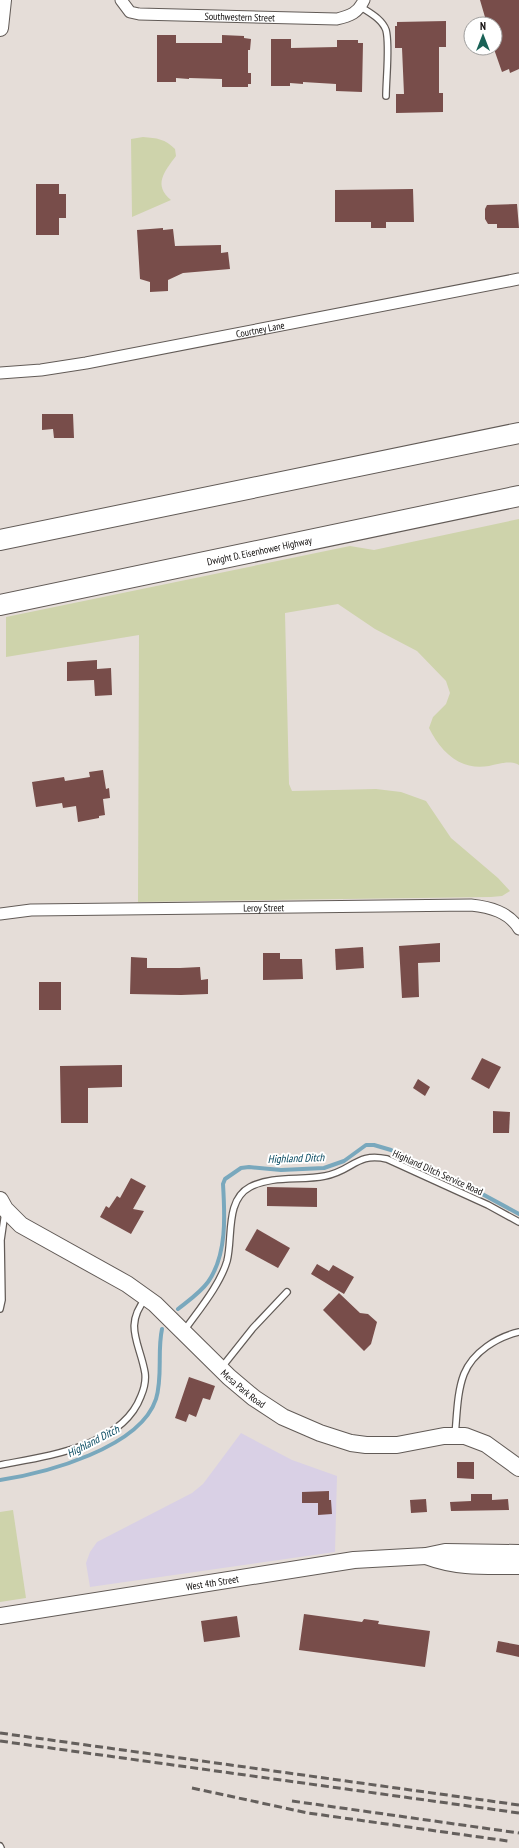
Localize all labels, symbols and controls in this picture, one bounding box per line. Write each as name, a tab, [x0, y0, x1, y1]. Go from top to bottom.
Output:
street label: Southwestern Street	[204, 10, 275, 24]
north arrow	[463, 16, 503, 56]
text: N	[480, 19, 486, 33]
street label: Courtney Lane	[235, 319, 286, 341]
street label: Dwight D. Eisenhower Highway	[206, 534, 313, 568]
street label: Leroy Street	[243, 901, 285, 915]
street label: Highland Ditch Service Road	[391, 1147, 485, 1198]
water label: Highland Ditch	[267, 1150, 326, 1166]
street label: Mesa Park Road	[218, 1367, 268, 1411]
water label: Highland Ditch	[65, 1421, 122, 1460]
street label: West 4th Street	[185, 1572, 240, 1593]

